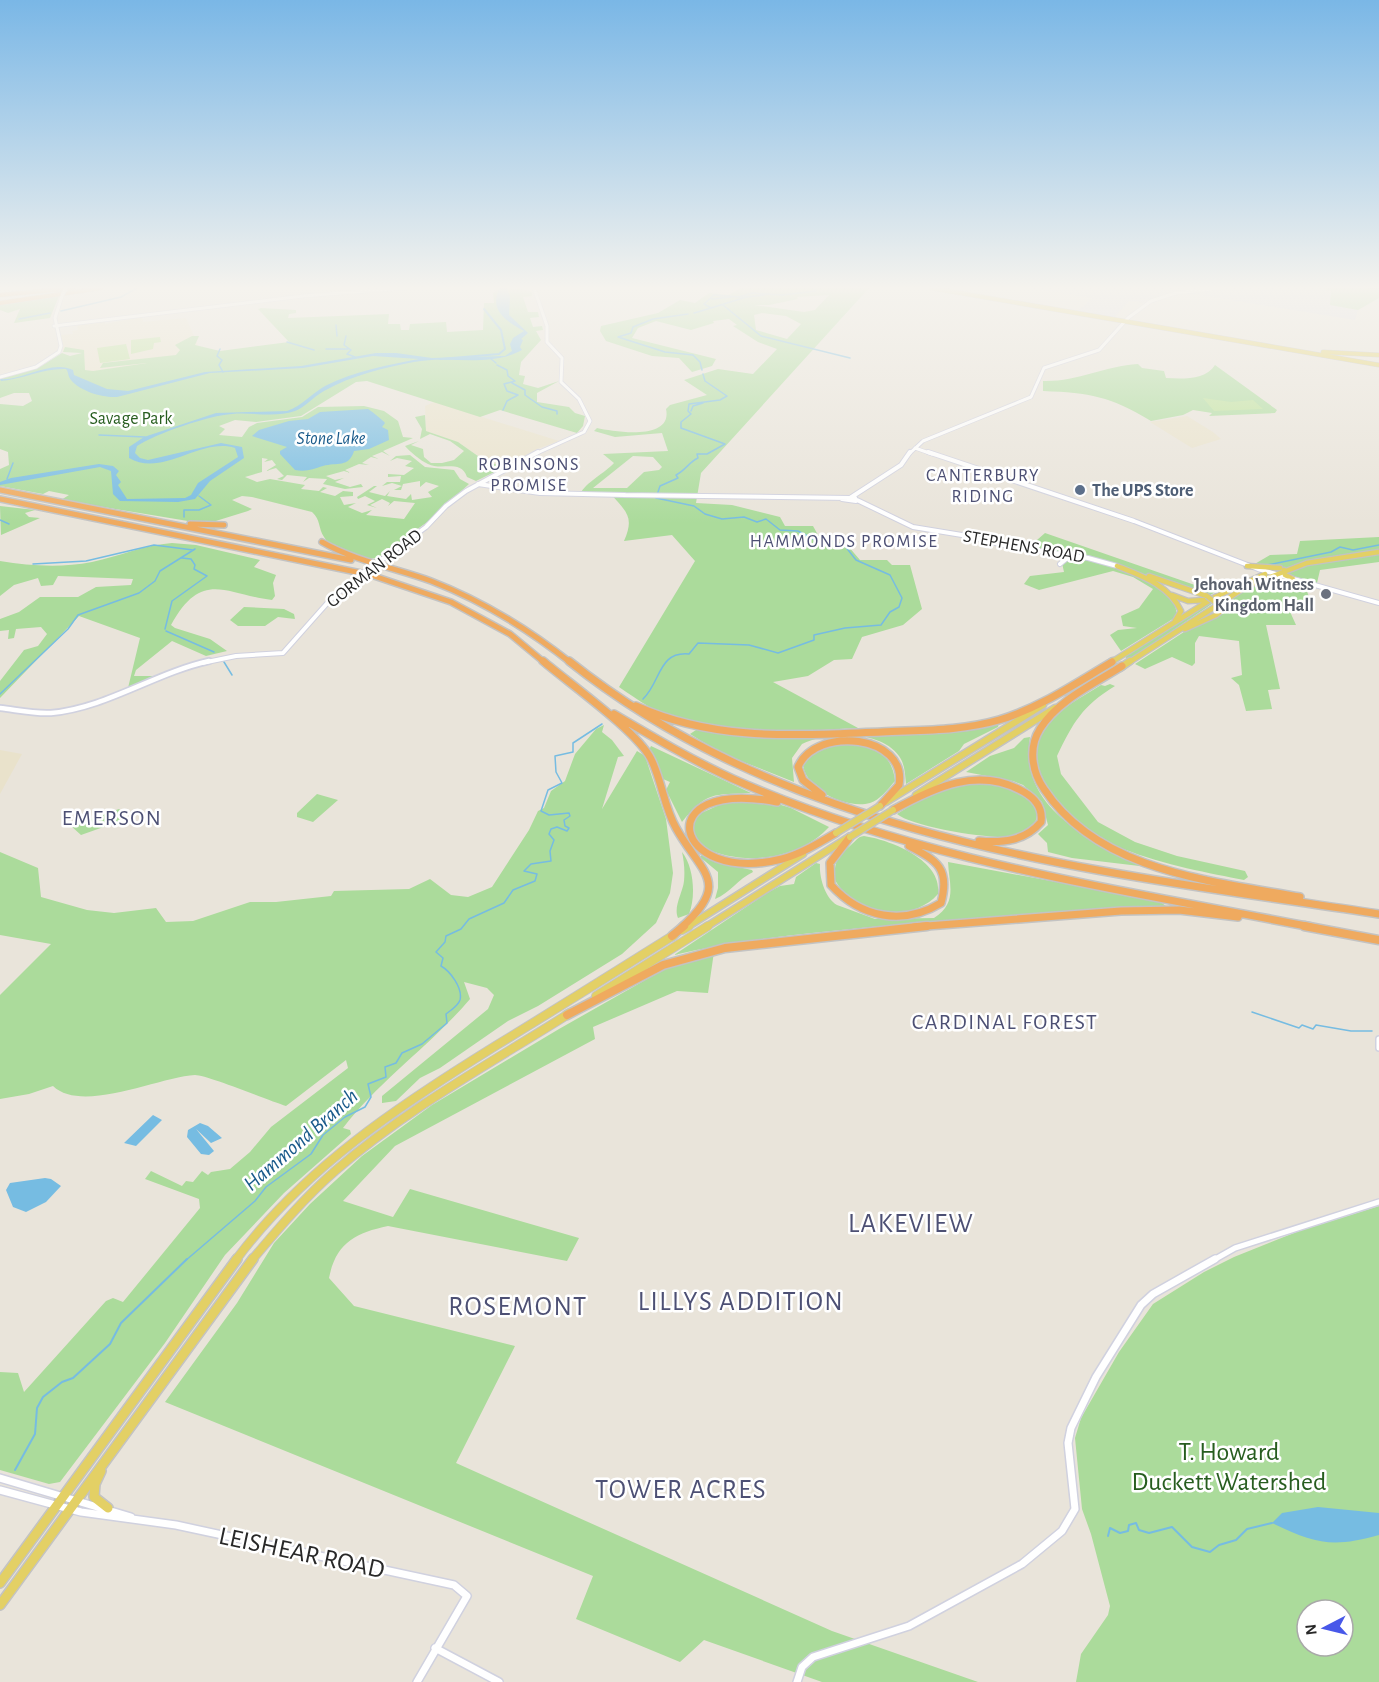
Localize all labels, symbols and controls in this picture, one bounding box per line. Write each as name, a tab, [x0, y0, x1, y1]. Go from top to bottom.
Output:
park label: Savage Park	[90, 410, 173, 428]
water label: Stone Lake	[297, 430, 366, 448]
district label: ROBINSONS PROMISE	[478, 456, 580, 495]
district label: CANTERBURY RIDING	[926, 467, 1040, 506]
place label: The UPS Store	[1092, 482, 1194, 500]
marker: The UPS Store	[1073, 483, 1087, 497]
street label: GORMAN ROAD	[324, 526, 426, 611]
street label: STEPHENS ROAD	[962, 527, 1086, 567]
district label: HAMMONDS PROMISE	[750, 533, 938, 551]
place label: Jehovah Witness Kingdom Hall	[1194, 576, 1314, 615]
marker: Jehovah Witness Kingdom Hall	[1319, 587, 1333, 601]
district label: EMERSON	[62, 807, 162, 829]
district label: CARDINAL FOREST	[912, 1011, 1098, 1033]
water label: Hammond Branch	[239, 1084, 362, 1195]
district label: LAKEVIEW	[848, 1210, 974, 1237]
district label: LILLYS ADDITION	[638, 1288, 844, 1315]
district label: ROSEMONT	[448, 1293, 588, 1320]
park label: T. Howard Duckett Watershed	[1131, 1439, 1327, 1495]
district label: TOWER ACRES	[595, 1476, 767, 1503]
street label: LEISHEAR ROAD	[217, 1523, 387, 1583]
north arrow	[1295, 1598, 1355, 1658]
text: N	[1302, 1623, 1320, 1636]

